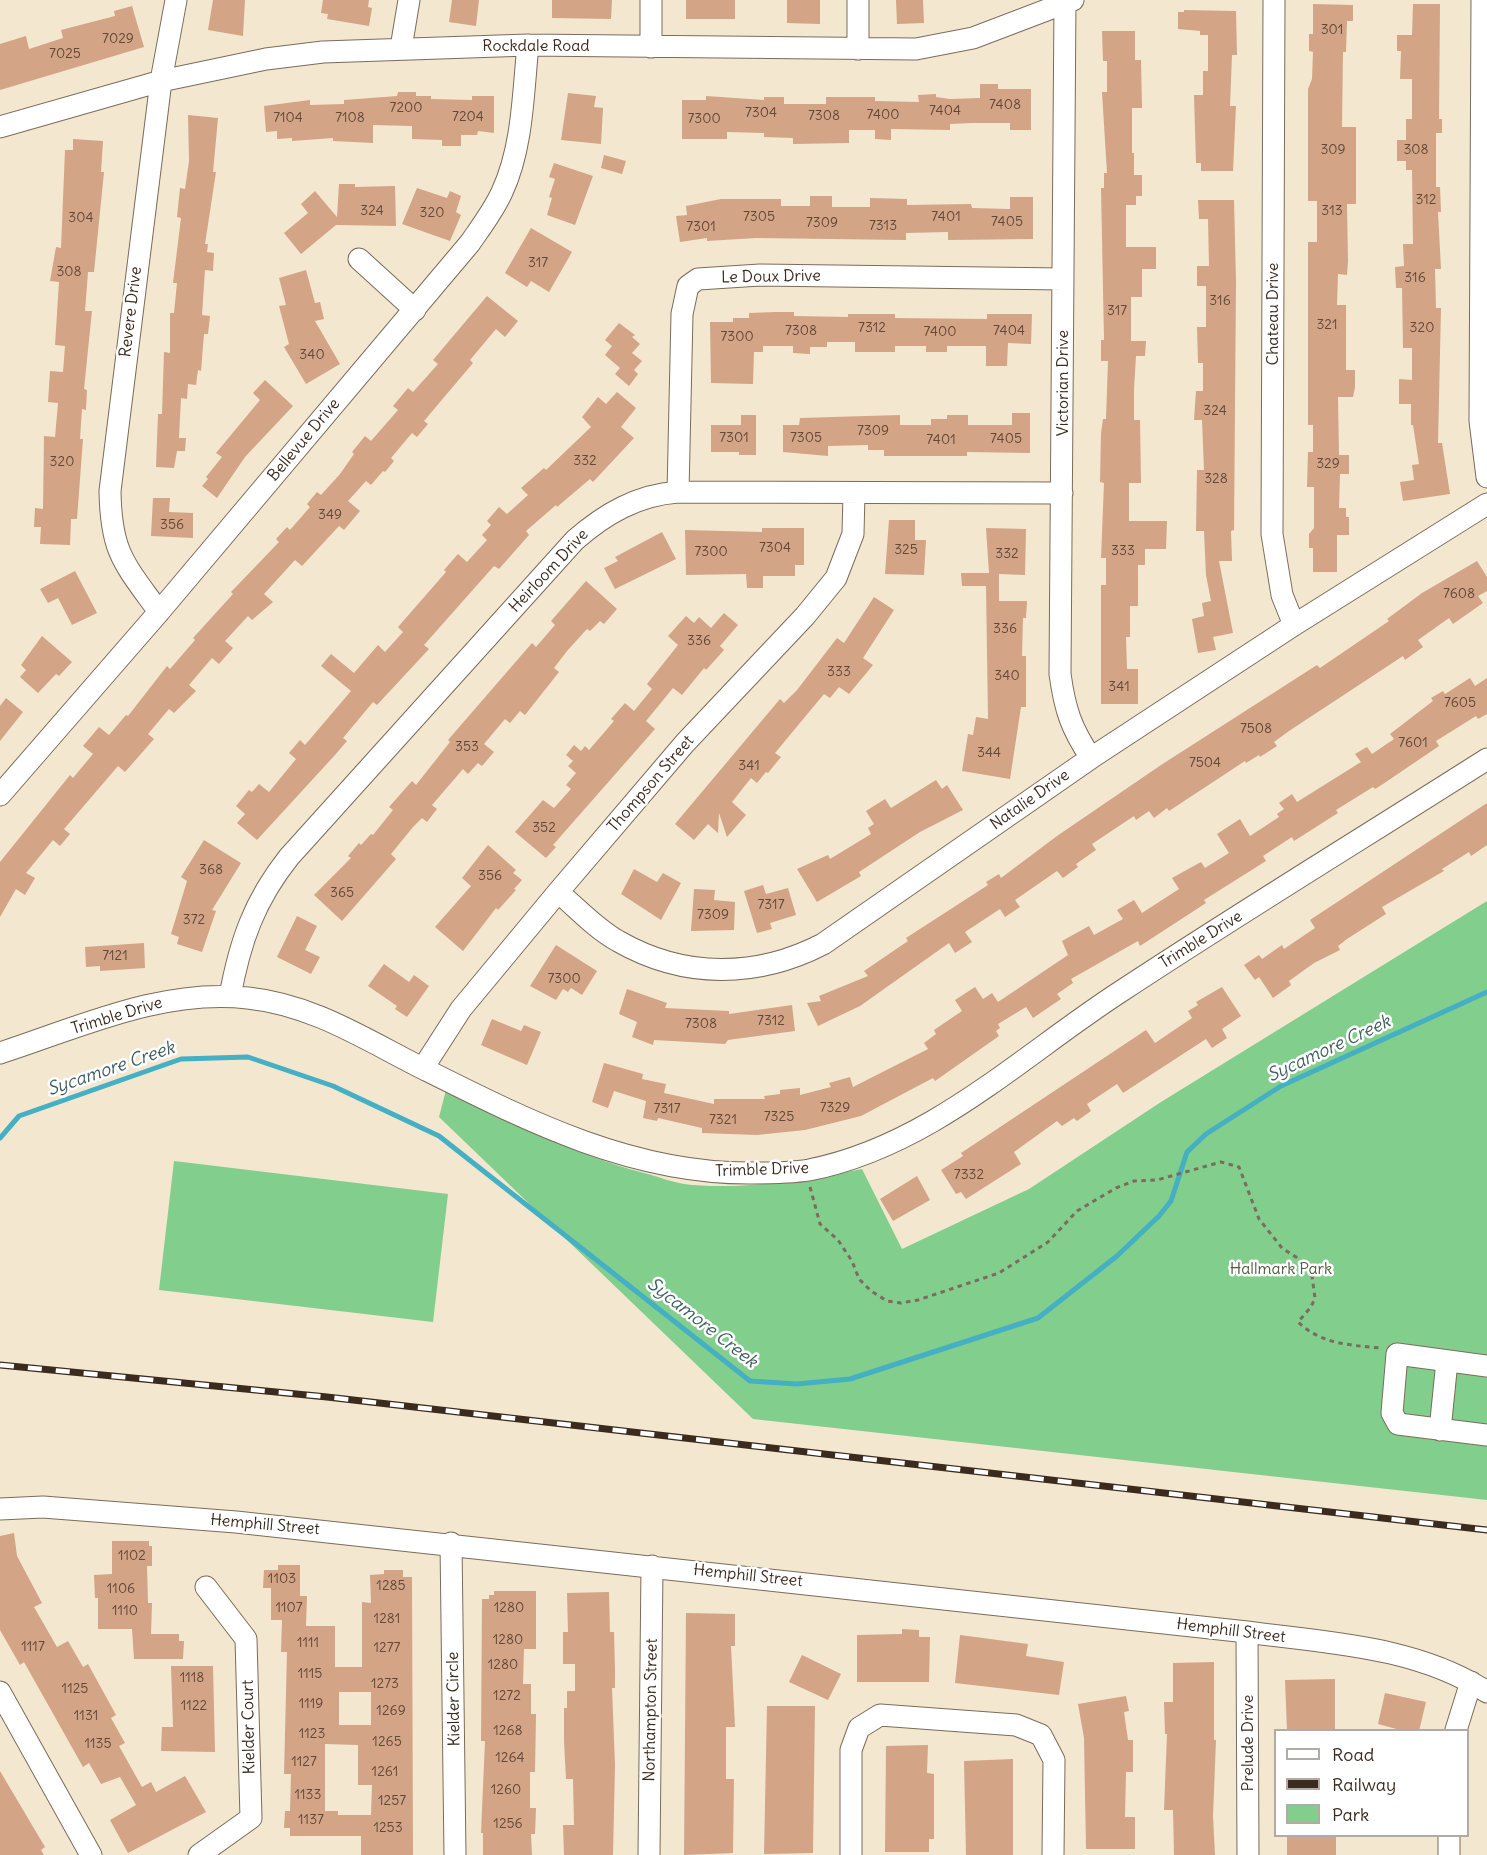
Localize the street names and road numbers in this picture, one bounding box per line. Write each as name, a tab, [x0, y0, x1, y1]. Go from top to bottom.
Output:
street label: Rockdale Road	[482, 36, 590, 56]
street label: Chateau Drive	[1263, 263, 1283, 365]
street label: Revere Drive	[116, 266, 146, 358]
street label: Le Doux Drive	[721, 267, 821, 287]
street label: Victorian Drive	[1053, 330, 1073, 436]
street label: Bellevue Drive	[264, 395, 344, 485]
street label: Heirloom Drive	[505, 525, 593, 617]
street label: Thompson Street	[604, 732, 698, 836]
street label: Natalie Drive	[987, 766, 1073, 834]
street label: Trimble Drive	[1156, 907, 1246, 973]
street label: Trimble Drive	[69, 993, 165, 1039]
street label: Trimble Drive	[715, 1159, 809, 1181]
street label: Hemphill Street	[210, 1511, 320, 1539]
street label: Hemphill Street	[692, 1561, 804, 1591]
street label: Hemphill Street	[1175, 1615, 1287, 1647]
street label: Northampton Street	[640, 1638, 662, 1782]
street label: Kielder Circle	[444, 1651, 464, 1747]
street label: Kielder Court	[239, 1680, 259, 1774]
street label: Prelude Drive	[1238, 1695, 1258, 1791]

